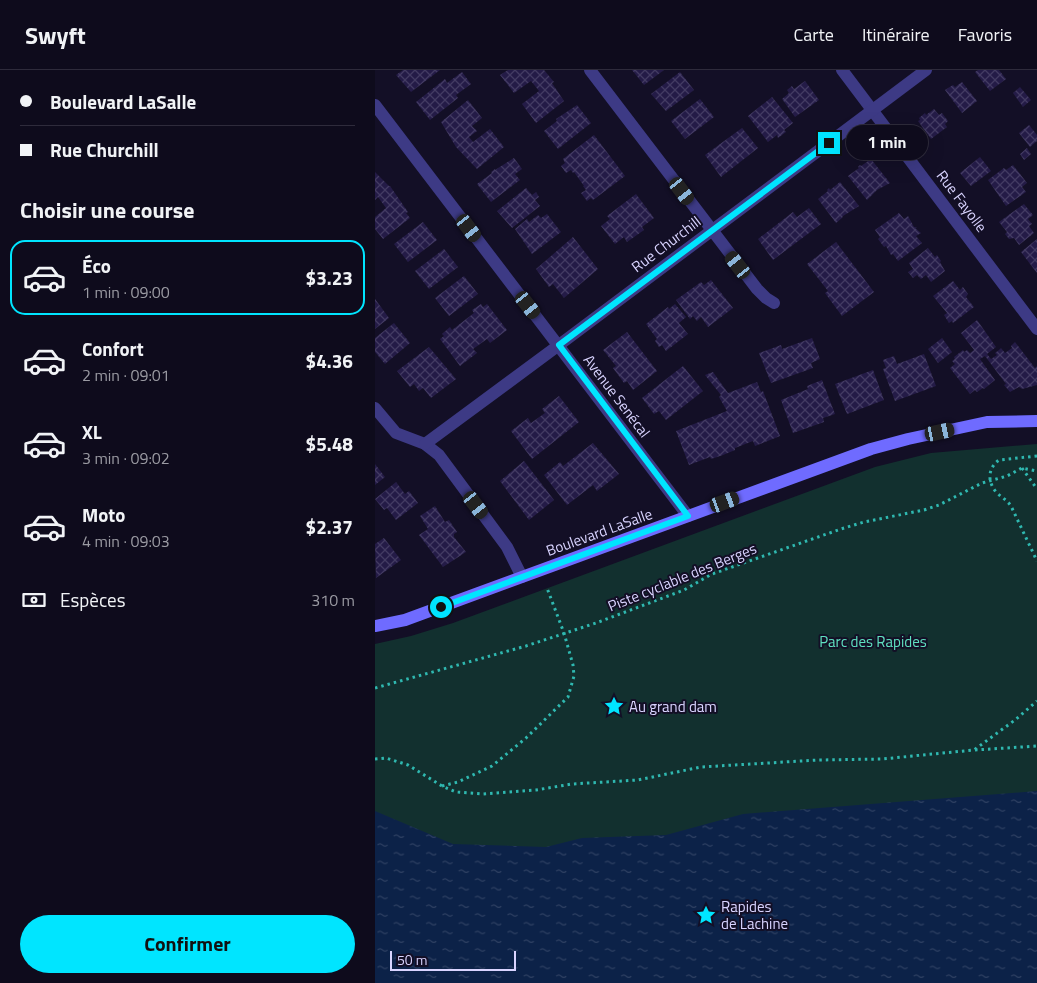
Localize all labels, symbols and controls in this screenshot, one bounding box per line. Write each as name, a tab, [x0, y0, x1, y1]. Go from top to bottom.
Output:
text: Swyft	[25, 17, 86, 53]
text: Carte	[793, 21, 834, 48]
text: Itinéraire	[862, 21, 930, 48]
text: Favoris	[958, 21, 1012, 48]
text: Boulevard LaSalle	[50, 87, 196, 116]
callout: 1 min	[847, 126, 929, 160]
text: 1 min	[868, 130, 906, 154]
route end	[818, 132, 840, 154]
text: Rue Churchill	[50, 135, 159, 164]
street label: Rue Fayolle	[931, 165, 993, 237]
car	[666, 175, 697, 207]
text: Choisir une course	[20, 193, 194, 227]
street label: Rue Churchill	[626, 210, 706, 278]
car	[453, 212, 484, 244]
car	[722, 249, 753, 281]
text: Éco	[82, 251, 111, 280]
icon: car	[22, 255, 67, 300]
text: $3.23	[306, 263, 353, 292]
text: 1 min · 09:00	[82, 280, 170, 304]
car	[512, 289, 543, 321]
text: Confort	[82, 334, 144, 363]
icon: car	[22, 338, 67, 383]
text: $4.36	[306, 346, 353, 375]
street label: Avenue Senécal	[578, 350, 656, 442]
text: 2 min · 09:01	[82, 363, 170, 387]
text: XL	[82, 417, 102, 446]
icon: car	[22, 421, 67, 466]
car	[923, 422, 956, 442]
text: $5.48	[306, 429, 353, 458]
text: 3 min · 09:02	[82, 446, 170, 470]
car	[460, 489, 491, 521]
car	[708, 490, 741, 514]
text: Moto	[82, 500, 125, 529]
street label: Boulevard LaSalle	[543, 502, 655, 562]
icon: car	[22, 504, 67, 549]
text: $2.37	[306, 512, 353, 541]
text: 4 min · 09:03	[82, 529, 170, 553]
street label: Piste cyclable des Berges	[604, 537, 760, 617]
text: Espèces	[60, 585, 126, 614]
icon: cash	[20, 586, 48, 614]
text: 310 m	[311, 588, 355, 612]
route start	[430, 596, 452, 618]
park label: Parc des Rapides	[819, 630, 927, 653]
place icon: Au grand dam	[603, 695, 625, 717]
place label: Au grand dam	[629, 695, 717, 718]
place label: Rapides de Lachine	[721, 895, 788, 935]
place icon: Rapides de Lachine	[695, 904, 717, 926]
button: Confirmer	[20, 915, 355, 973]
scale bar	[390, 948, 516, 971]
text: 50 m	[397, 949, 427, 970]

